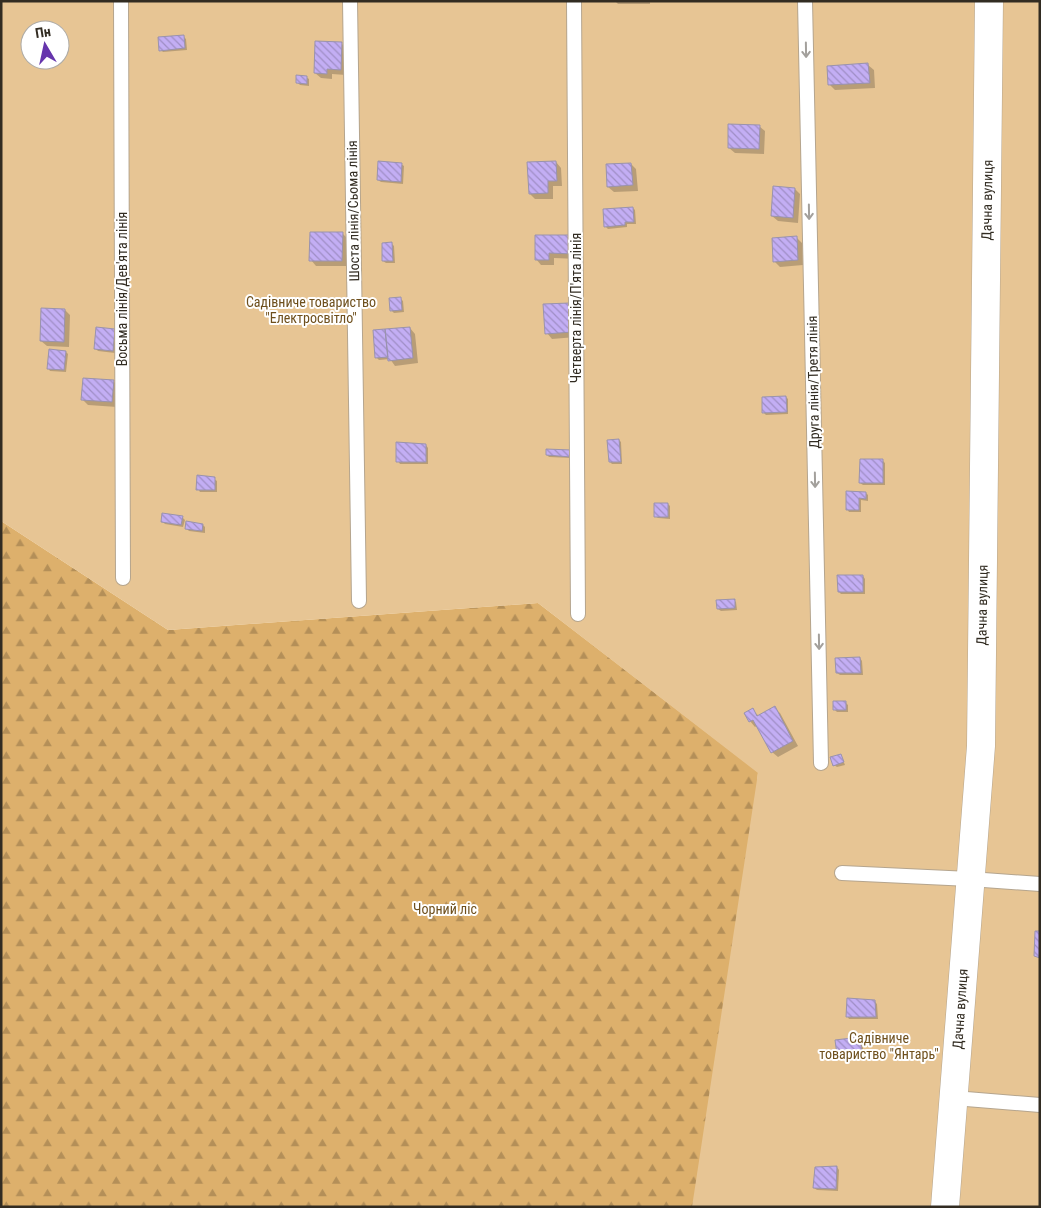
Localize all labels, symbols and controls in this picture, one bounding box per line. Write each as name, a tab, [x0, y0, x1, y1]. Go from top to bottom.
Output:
north arrow	[20, 20, 70, 70]
text: Пн	[34, 23, 52, 41]
one-way arrow	[801, 42, 810, 58]
street label: Шоста лінія/Сьома лінія	[344, 140, 362, 282]
street label: Дачна вулиця	[978, 160, 996, 240]
one-way arrow	[804, 204, 814, 220]
street label: Восьма лінія/Дев'ята лінія	[114, 212, 130, 366]
street label: Четверта лінія/П'ята лінія	[568, 233, 584, 383]
park label: Садівниче товариство "Електросвітло"	[246, 294, 376, 326]
street label: Друга лінія/Третя лінія	[804, 315, 822, 449]
one-way arrow	[810, 472, 820, 488]
street label: Дачна вулиця	[973, 565, 991, 645]
one-way arrow	[814, 634, 824, 650]
park label: Чорний ліс	[413, 901, 477, 917]
street label: Дачна вулиця	[949, 968, 971, 1050]
park label: Садівниче товариство "Янтарь"	[819, 1030, 939, 1062]

